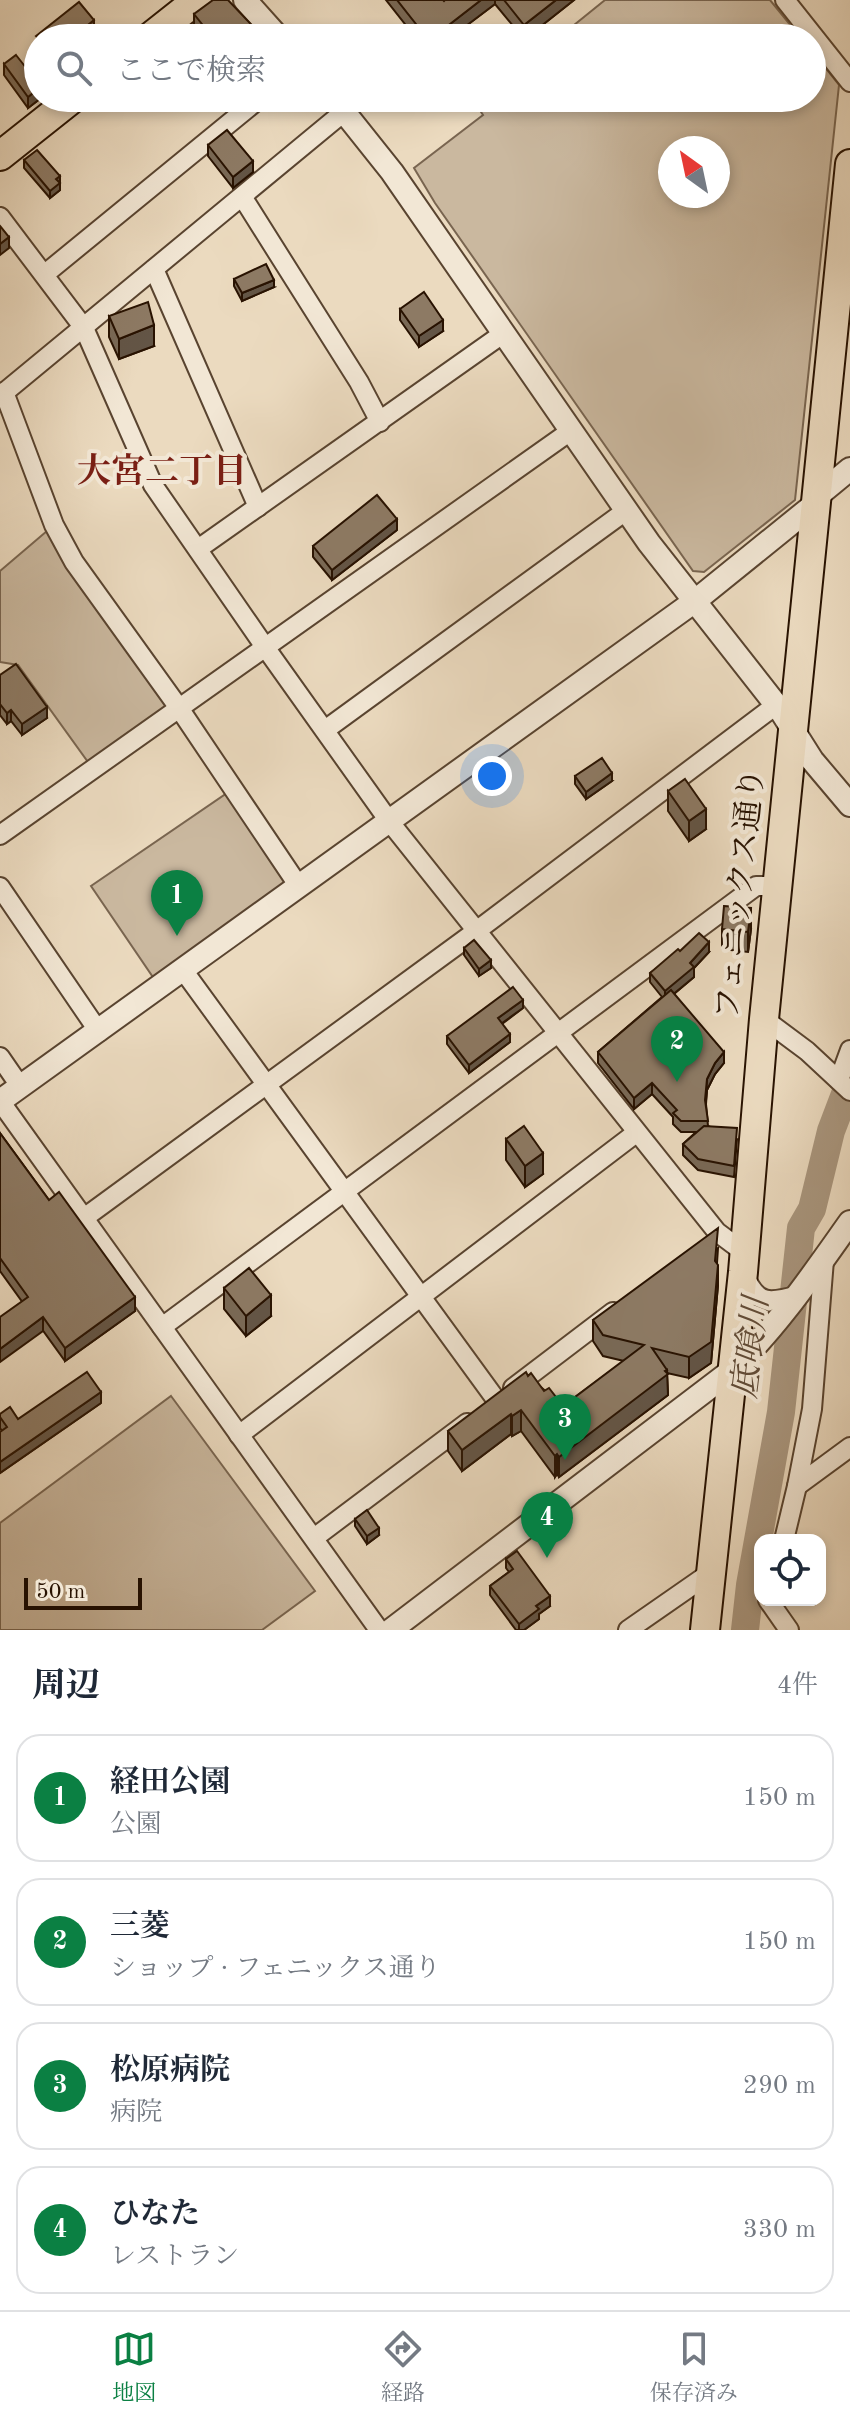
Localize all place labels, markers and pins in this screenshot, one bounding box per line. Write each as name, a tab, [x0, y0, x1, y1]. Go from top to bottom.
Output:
pin: 1	[151, 870, 203, 936]
pin: 2	[651, 1016, 703, 1082]
pin: 3	[539, 1394, 591, 1460]
pin: 4	[521, 1492, 573, 1558]

